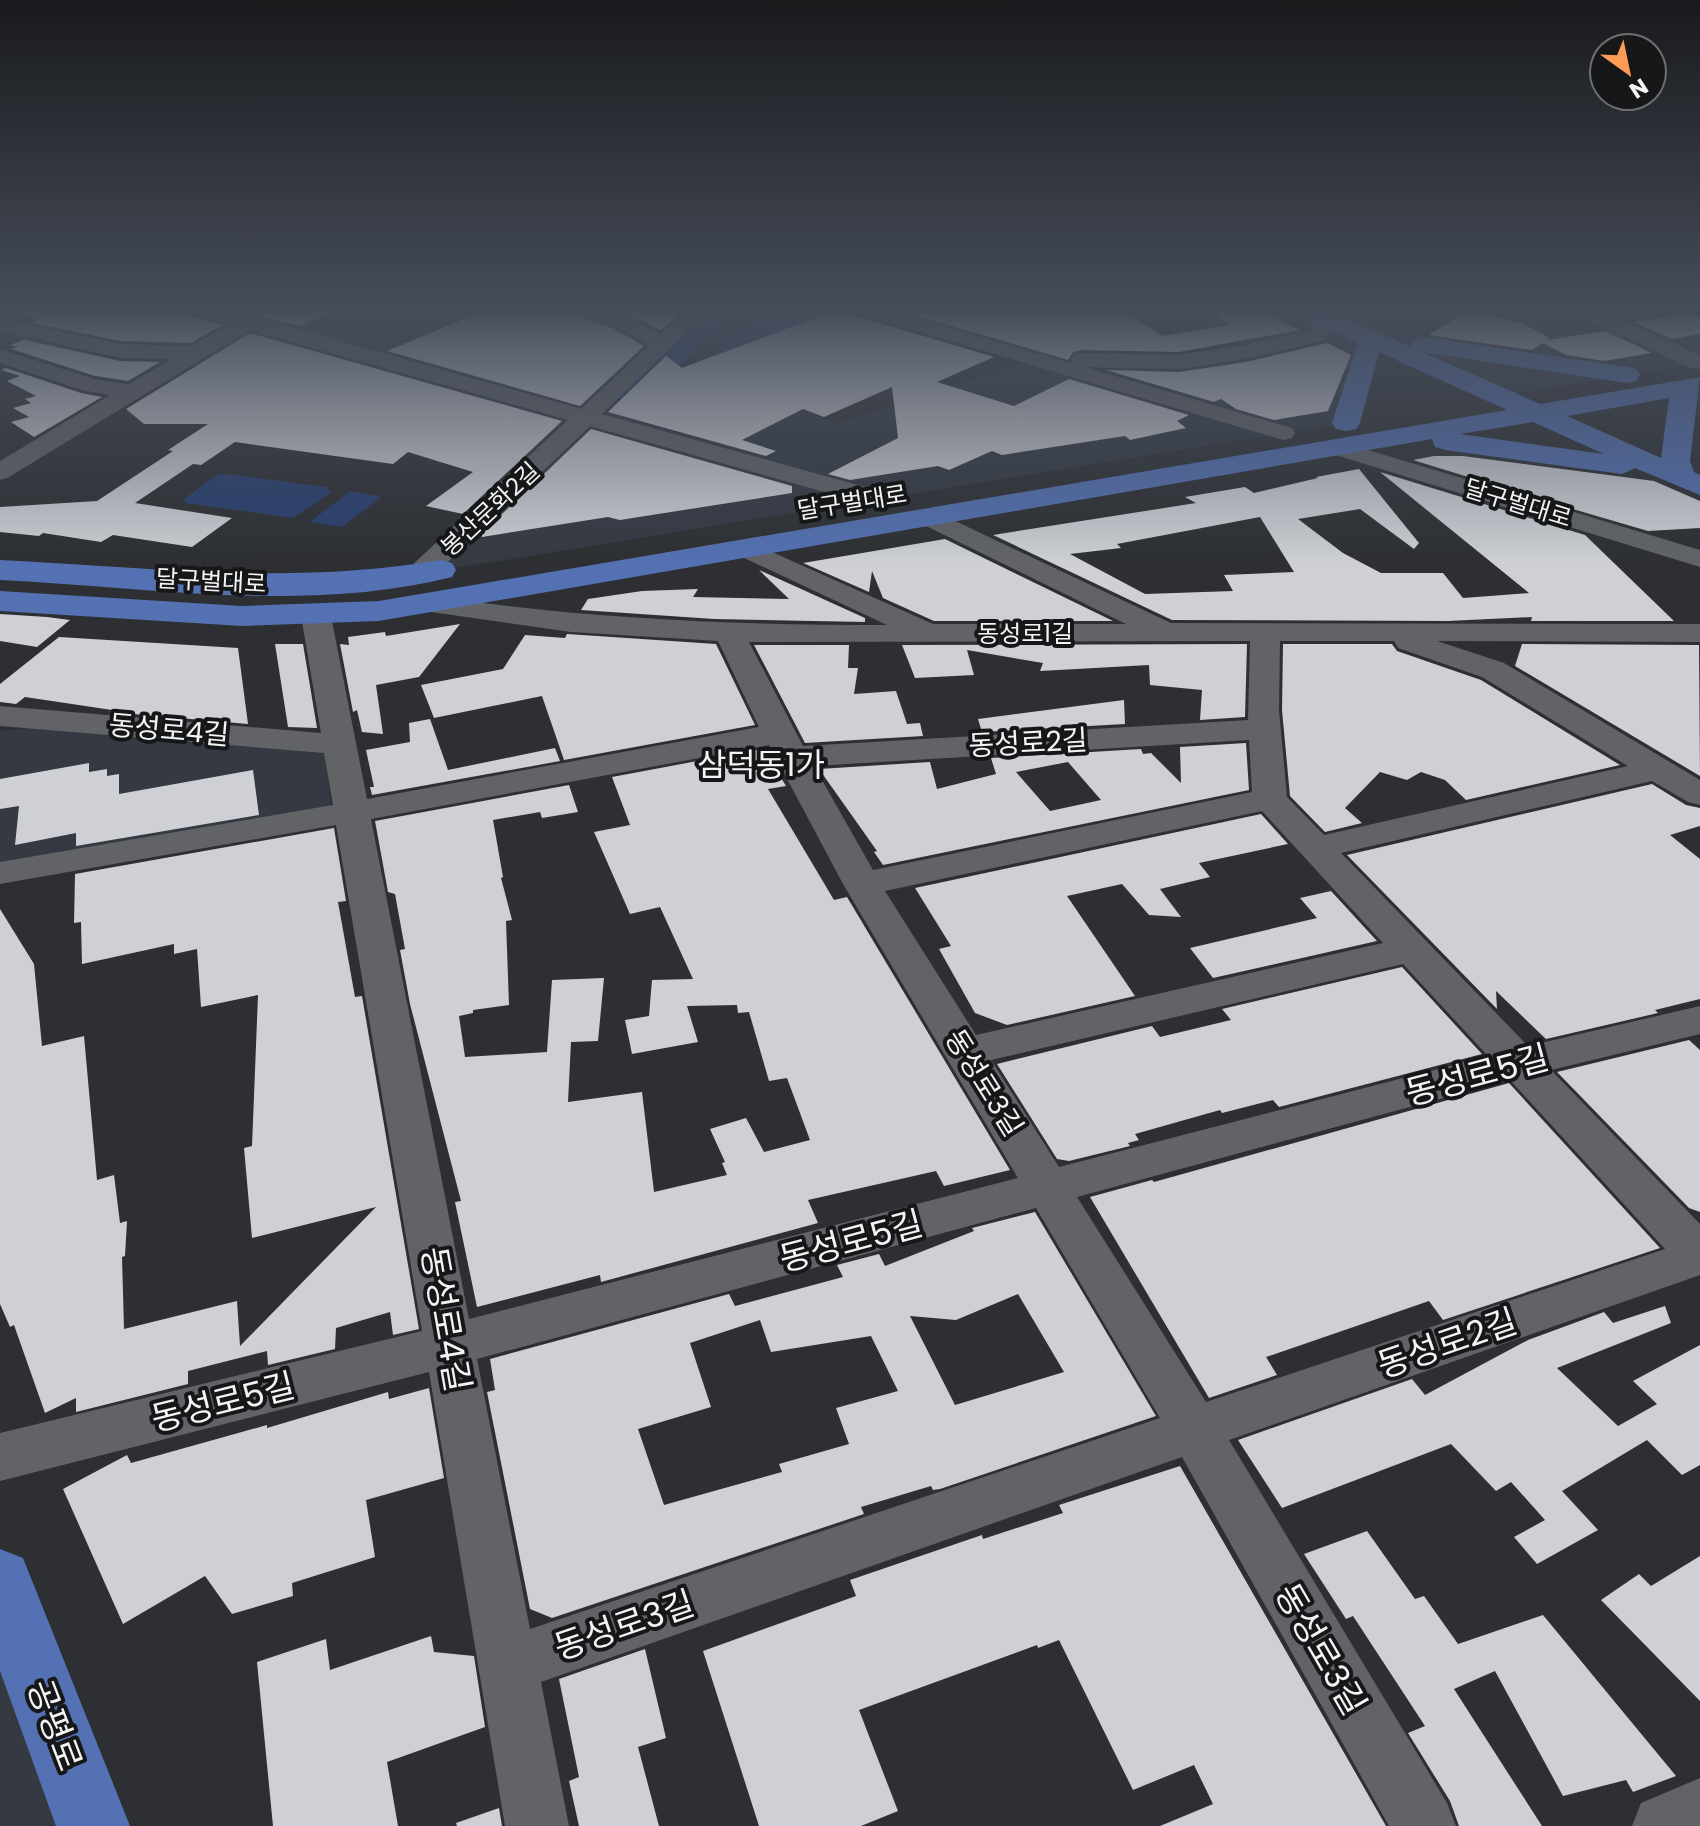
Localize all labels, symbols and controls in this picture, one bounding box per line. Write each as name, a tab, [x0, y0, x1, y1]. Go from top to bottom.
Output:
north arrow	[1588, 32, 1668, 112]
text: N	[1623, 71, 1654, 106]
street label: 봉산문화2길	[433, 455, 547, 563]
street label: 달구벌대로	[1460, 471, 1576, 535]
street label: 달구벌대로	[795, 477, 909, 527]
street label: 달구벌대로	[155, 562, 267, 600]
street label: 동성로1길	[977, 617, 1073, 650]
street label: 동성로4길	[107, 705, 231, 755]
street label: 동성로2길	[967, 720, 1089, 766]
district label: 삼덕동1가	[697, 742, 825, 787]
street label: 동성로3길	[936, 1022, 1032, 1144]
street label: 동성로5길	[1400, 1033, 1554, 1117]
street label: 동성로5길	[774, 1199, 928, 1283]
street label: 동성로4길	[410, 1243, 482, 1395]
street label: 동성로2길	[1371, 1297, 1523, 1389]
street label: 동성로5길	[146, 1361, 300, 1443]
street label: 동성로3길	[1264, 1574, 1378, 1724]
street label: 동성로3길	[548, 1579, 700, 1671]
street label: 공평로	[16, 1673, 94, 1777]

